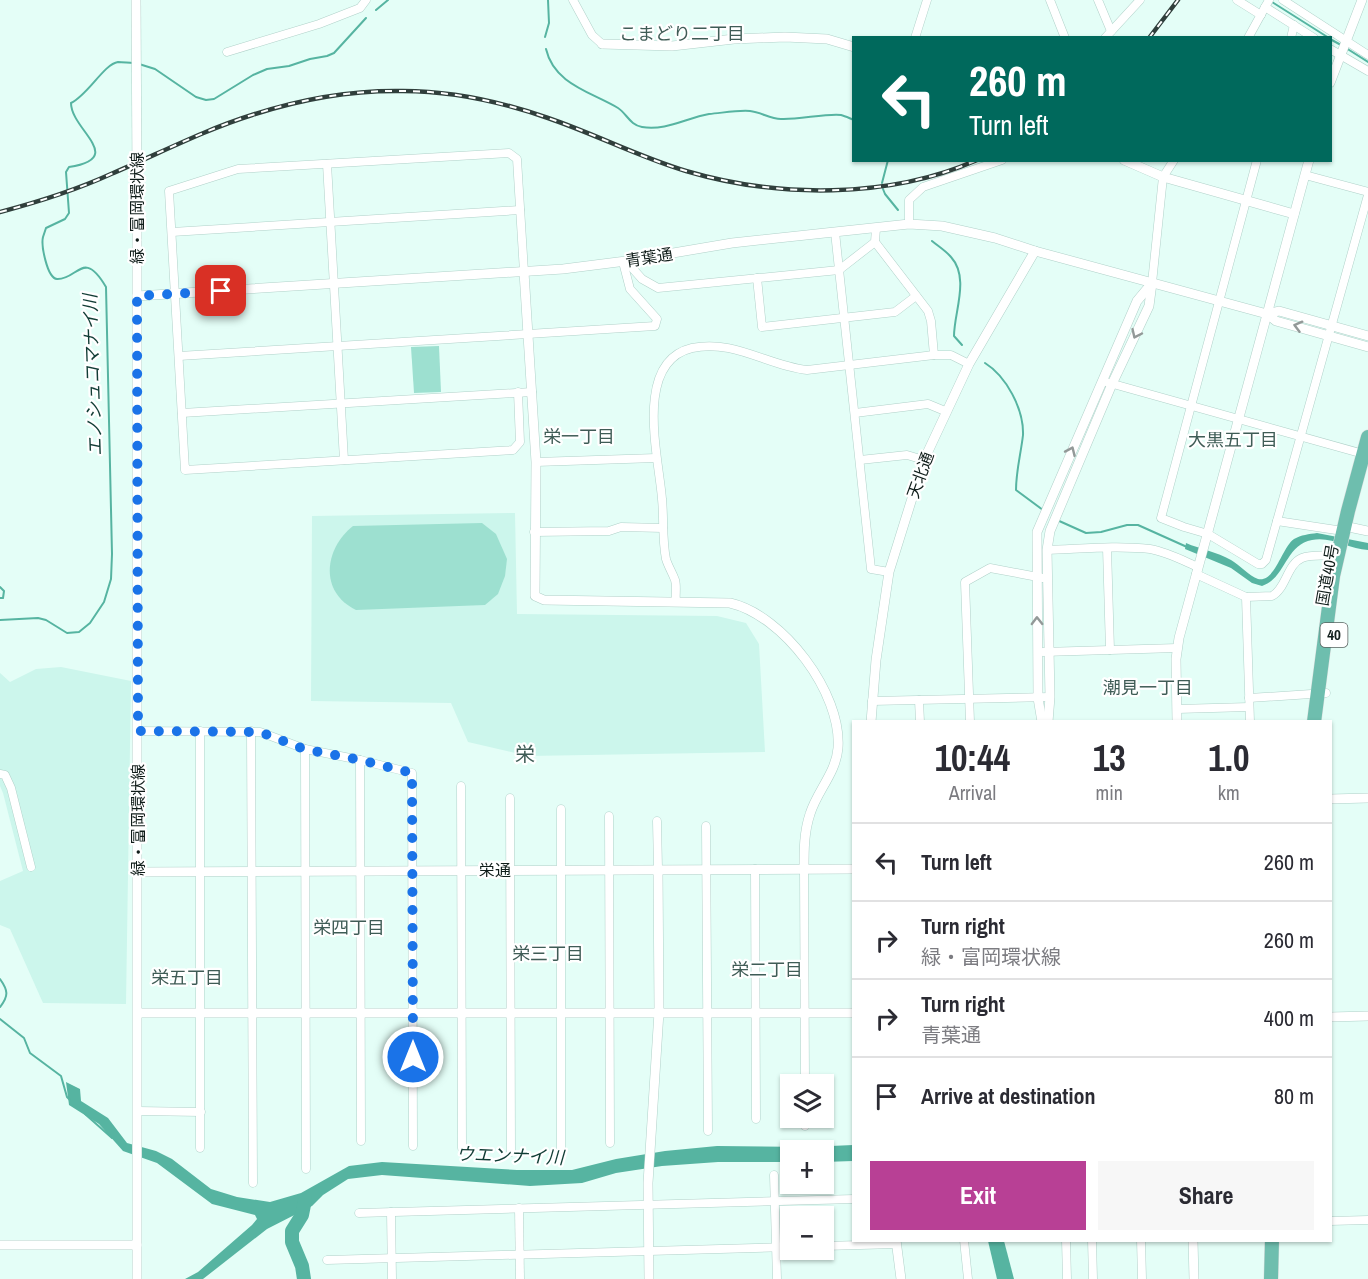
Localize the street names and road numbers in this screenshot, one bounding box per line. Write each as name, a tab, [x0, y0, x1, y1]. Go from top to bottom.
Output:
street label: 緑・富岡環状線	[126, 152, 148, 264]
street label: 青葉通	[624, 242, 674, 272]
street label: 天北通	[901, 449, 939, 501]
street label: 国道40号	[1311, 542, 1343, 608]
road number: 40	[1320, 623, 1348, 647]
street label: 緑・富岡環状線	[127, 764, 149, 876]
street label: 栄通	[479, 859, 511, 881]

